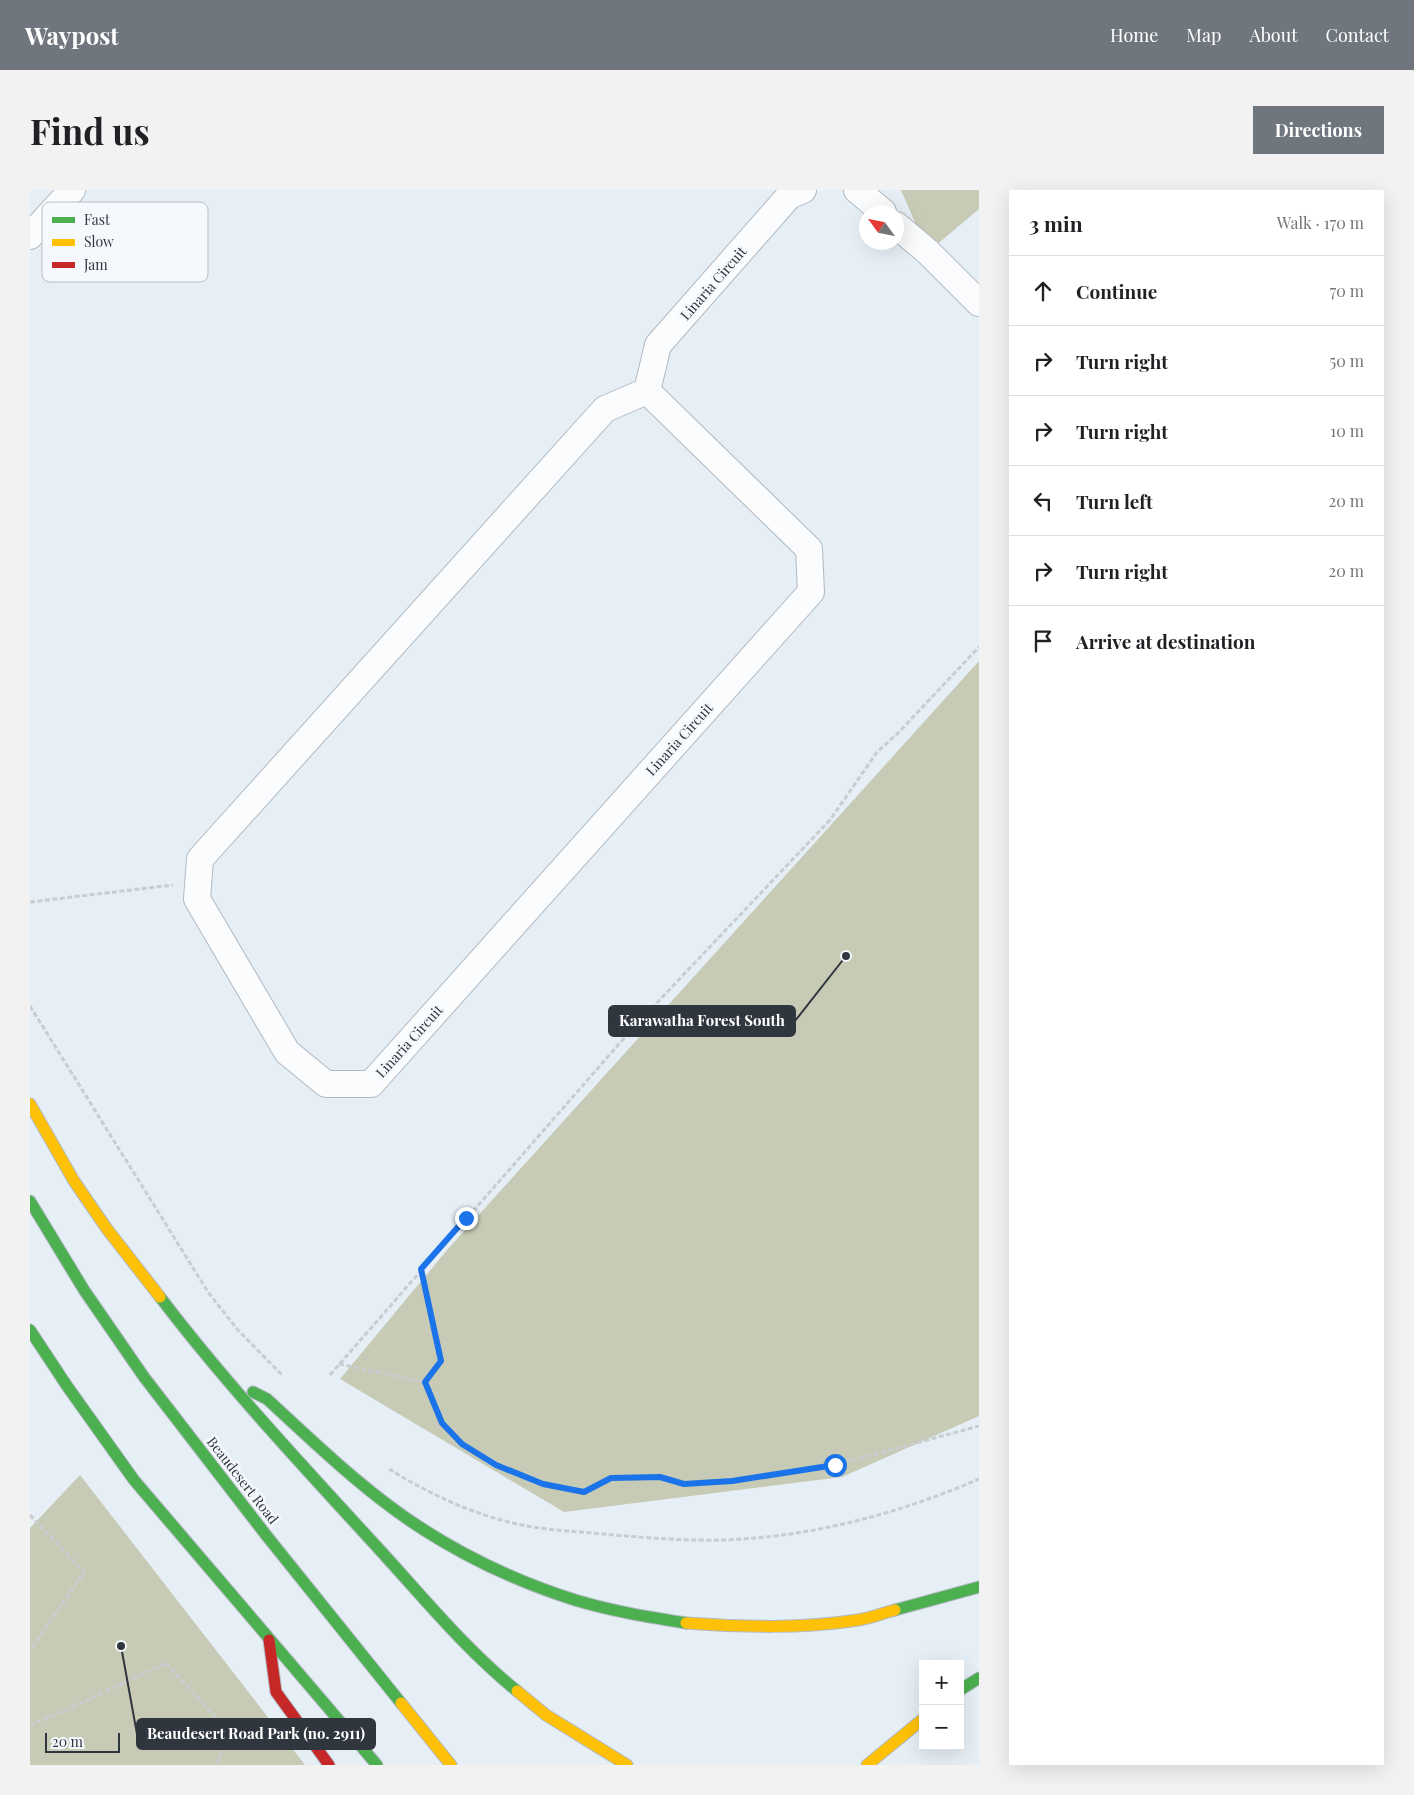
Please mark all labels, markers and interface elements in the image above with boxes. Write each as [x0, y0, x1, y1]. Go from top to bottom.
text: Waypost [25, 19, 119, 51]
text: Home [1110, 23, 1158, 47]
text: Map [1186, 23, 1221, 47]
text: About [1249, 23, 1298, 47]
text: Contact [1326, 23, 1389, 47]
button: Directions [1253, 106, 1384, 154]
text: Find us [30, 107, 150, 154]
legend [42, 202, 208, 282]
north arrow [859, 205, 904, 250]
text: 3 min [1029, 209, 1083, 237]
text: Fast [84, 210, 111, 229]
text: Walk · 170 m [1277, 212, 1364, 233]
text: Slow [84, 232, 114, 251]
street label: Linaria Circuit [676, 241, 751, 324]
text: Jam [83, 255, 108, 274]
icon: ahead [1029, 277, 1057, 305]
text: Continue [1076, 278, 1157, 304]
text: 70 m [1330, 280, 1364, 301]
icon: right [1029, 347, 1057, 375]
text: Turn right [1076, 348, 1168, 374]
text: 50 m [1330, 350, 1364, 371]
icon: right [1029, 417, 1057, 445]
text: Turn right [1076, 418, 1168, 444]
text: 10 m [1330, 420, 1364, 441]
icon: left [1029, 487, 1057, 515]
text: Turn left [1076, 488, 1153, 514]
text: 20 m [1329, 490, 1364, 511]
icon: right [1029, 557, 1057, 585]
text: Turn right [1076, 558, 1168, 584]
text: 20 m [1329, 560, 1364, 581]
icon: arrive [1029, 627, 1057, 655]
text: Arrive at destination [1076, 628, 1256, 654]
street label: Linaria Circuit [641, 698, 718, 780]
street label: Linaria Circuit [371, 1000, 448, 1082]
callout: Karawatha Forest South [609, 1006, 795, 1036]
text: Karawatha Forest South [619, 1010, 785, 1030]
route end [455, 1207, 478, 1230]
street label: Beaudesert Road [203, 1432, 283, 1528]
route start [824, 1454, 847, 1477]
map controls [919, 1660, 964, 1750]
button: + [919, 1660, 964, 1705]
button: − [919, 1705, 964, 1750]
callout: Beaudesert Road Park (no. 2911) [137, 1719, 375, 1749]
text: Beaudesert Road Park (no. 2911) [147, 1723, 365, 1743]
scale bar [45, 1730, 120, 1753]
text: 20 m [52, 1732, 83, 1751]

